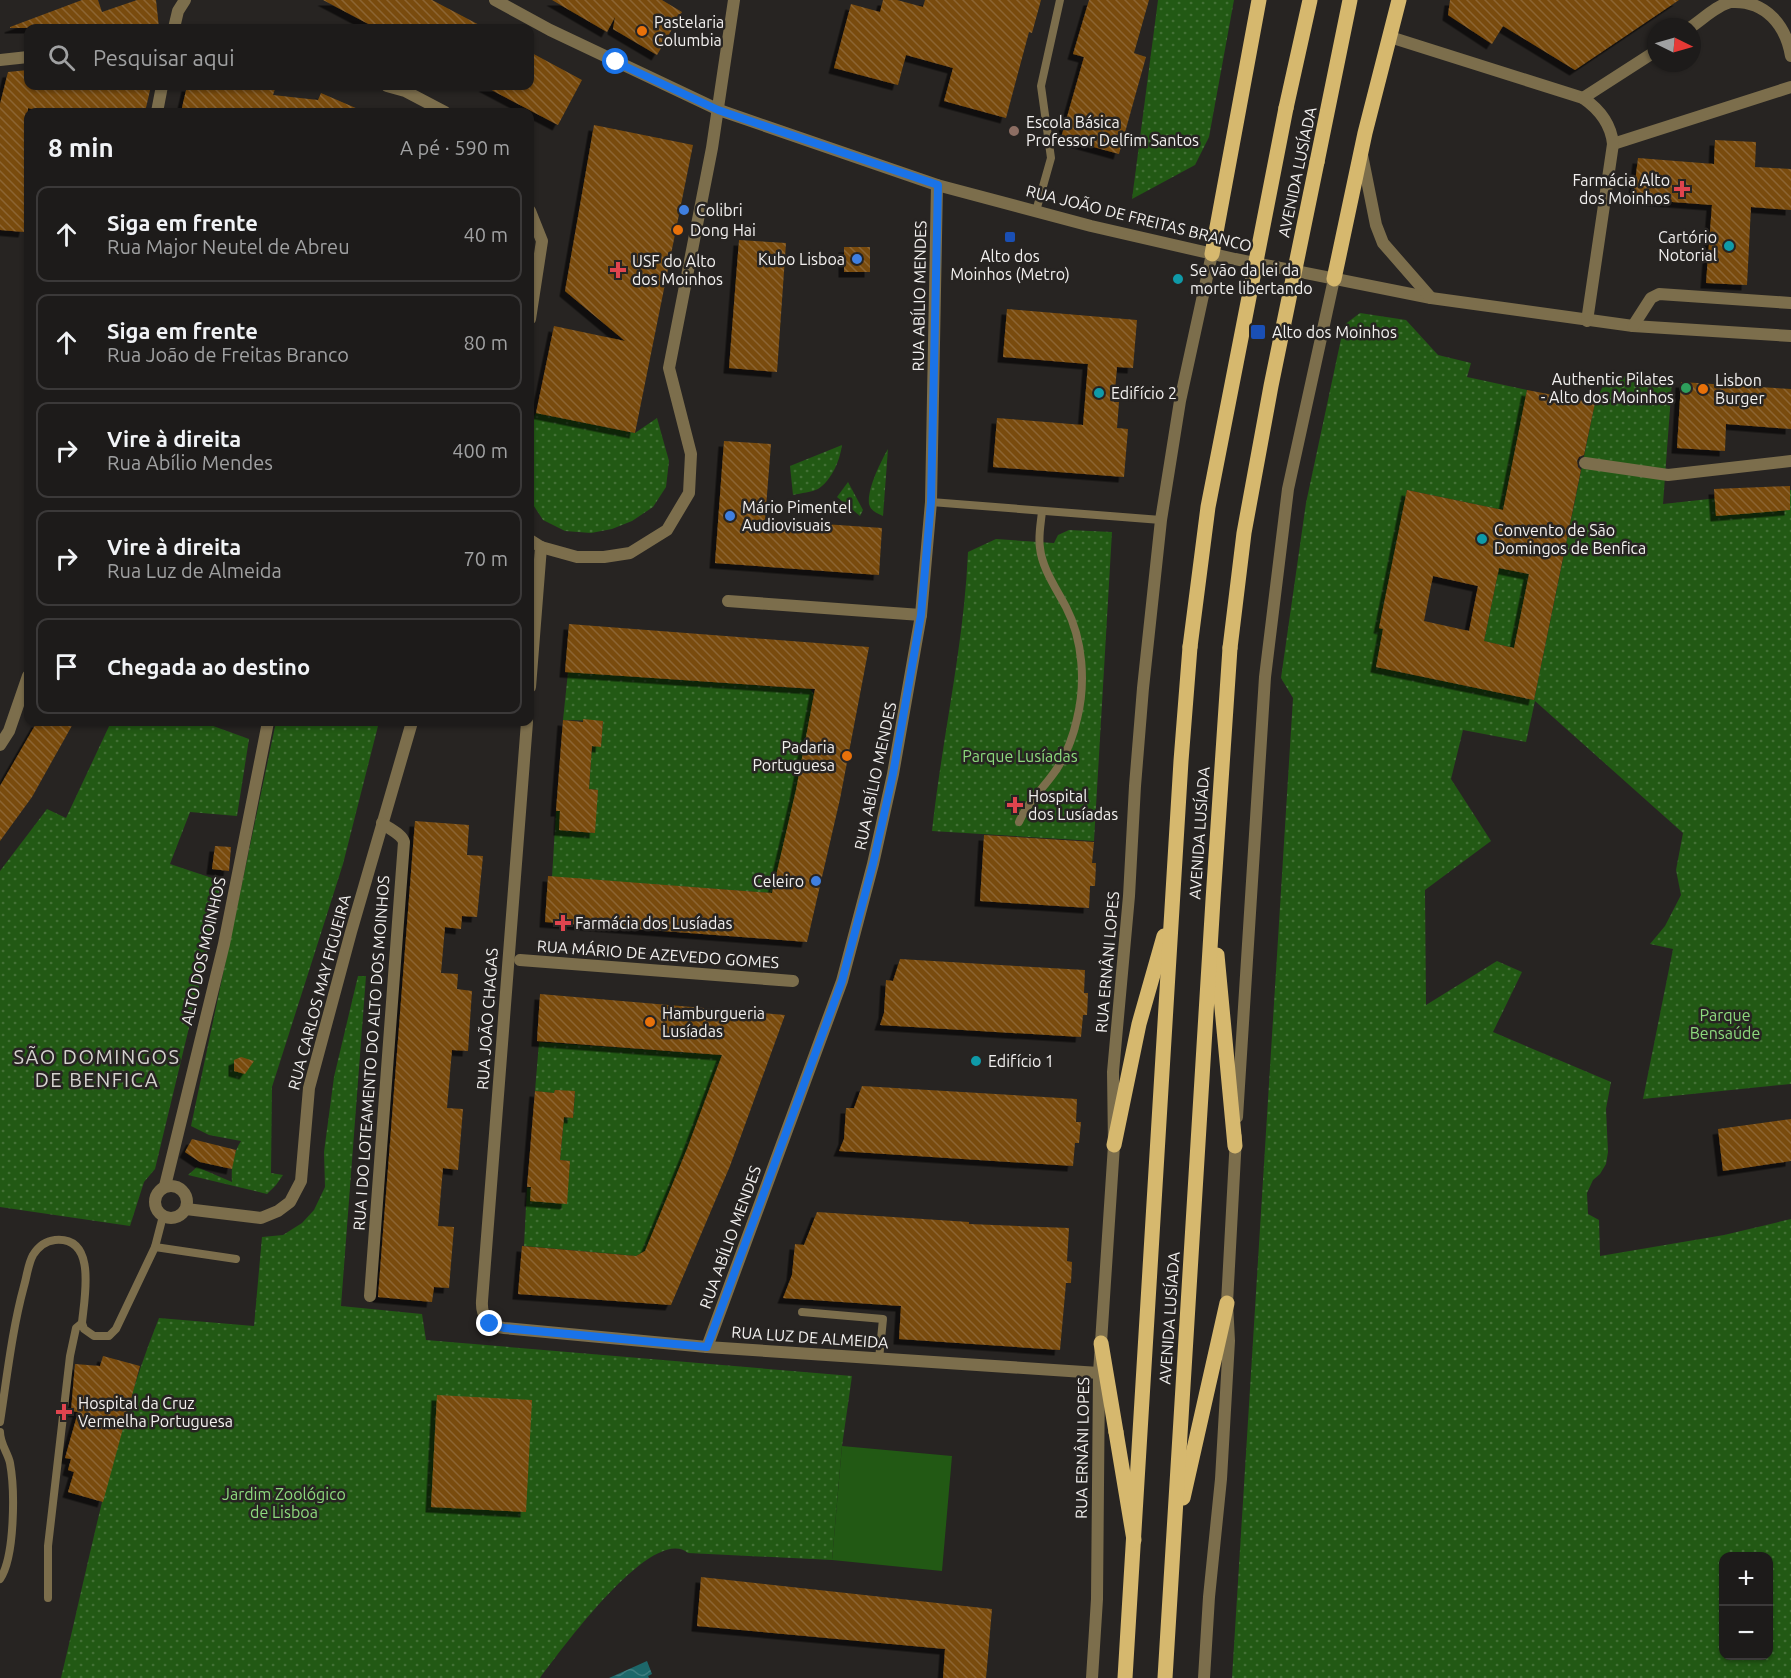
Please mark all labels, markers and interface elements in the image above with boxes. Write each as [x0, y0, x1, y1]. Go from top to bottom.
place label: Pastelaria Columbia [654, 13, 724, 49]
north arrow [1647, 18, 1701, 72]
search box [24, 24, 534, 90]
marker: Pastelaria Columbia [635, 24, 649, 38]
icon: search [45, 41, 78, 74]
text: Pesquisar aqui [93, 45, 235, 70]
route start [602, 48, 628, 74]
street label: AVENIDA LUSÍADA [1272, 104, 1320, 239]
place label: Escola Básica Professor Delfim Santos [1026, 113, 1199, 149]
marker: Escola Básica Professor Delfim Santos [1007, 124, 1021, 138]
text: 8 min [48, 133, 114, 162]
text: A pé · 590 m [400, 136, 510, 159]
place label: Farmácia Alto dos Moinhos [1572, 171, 1670, 207]
street label: RUA JOÃO DE FREITAS BRANCO [1024, 180, 1254, 255]
marker: Farmácia Alto dos Moinhos [1675, 182, 1689, 196]
place label: Colibri [696, 201, 743, 219]
marker: Colibri [677, 203, 691, 217]
text: Siga em frente [107, 210, 258, 235]
icon: ahead [50, 218, 83, 251]
street label: RUA ABÍLIO MENDES [907, 220, 929, 372]
place label: Dong Hai [690, 221, 756, 239]
text: 40 m [464, 223, 508, 246]
marker: Dong Hai [671, 223, 685, 237]
place label: Cartório Notorial [1658, 228, 1717, 264]
marker: Alto dos Moinhos (Metro) [1003, 230, 1017, 244]
text: Rua Major Neutel de Abreu [107, 235, 350, 258]
marker: Cartório Notorial [1722, 239, 1736, 253]
place label: Alto dos Moinhos (Metro) [950, 247, 1070, 284]
place label: Kubo Lisboa [758, 250, 845, 268]
place label: USF do Alto dos Moinhos [632, 252, 723, 288]
marker: Kubo Lisboa [850, 252, 864, 266]
marker: USF do Alto dos Moinhos [609, 261, 627, 279]
place label: Se vão da lei da morte libertando [1190, 261, 1313, 297]
marker: Se vão da lei da morte libertando [1171, 272, 1185, 286]
text: Siga em frente [107, 318, 258, 343]
marker: Alto dos Moinhos [1249, 323, 1267, 341]
place label: Alto dos Moinhos [1272, 323, 1397, 341]
icon: ahead [50, 326, 83, 359]
text: 80 m [464, 331, 508, 354]
text: Rua João de Freitas Branco [107, 343, 349, 366]
place label: Authentic Pilates - Alto dos Moinhos [1541, 370, 1674, 406]
place label: Lisbon Burger [1715, 371, 1764, 407]
marker: Authentic Pilates - Alto dos Moinhos [1679, 381, 1693, 395]
marker: Lisbon Burger [1696, 382, 1710, 396]
place label: Edifício 2 [1111, 384, 1177, 402]
marker: Edifício 2 [1092, 386, 1106, 400]
text: Vire à direita [107, 426, 241, 451]
icon: right [50, 434, 83, 467]
text: 400 m [452, 439, 508, 462]
text: Rua Abílio Mendes [107, 451, 273, 474]
place label: Mário Pimentel Audiovisuais [742, 498, 852, 534]
marker: Mário Pimentel Audiovisuais [723, 509, 737, 523]
place label: Convento de São Domingos de Benfica [1494, 521, 1646, 557]
marker: Convento de São Domingos de Benfica [1475, 532, 1489, 546]
text: Vire à direita [107, 534, 241, 559]
icon: right [50, 542, 83, 575]
text: 70 m [464, 547, 508, 570]
text: Rua Luz de Almeida [107, 559, 282, 582]
icon: arrive [50, 650, 83, 683]
text: Chegada ao destino [107, 654, 310, 679]
street label: RUA ABÍLIO MENDES [849, 700, 899, 852]
place label: Padaria Portuguesa [752, 738, 835, 774]
park label: Parque Lusíadas [962, 747, 1078, 765]
marker: Padaria Portuguesa [840, 749, 854, 763]
street label: AVENIDA LUSÍADA [1183, 765, 1213, 900]
place label: Hospital dos Lusíadas [1028, 787, 1118, 823]
marker: Hospital dos Lusíadas [1006, 796, 1024, 814]
place label: Celeiro [753, 872, 804, 890]
marker: Celeiro [809, 874, 823, 888]
street label: ALTO DOS MOINHOS [177, 875, 229, 1027]
street label: RUA I DO LOTEAMENTO DO ALTO DOS MOINHOS [350, 875, 392, 1231]
street label: RUA ERNÂNI LOPES [1091, 890, 1122, 1033]
street label: RUA CARLOS MAY FIGUEIRA [284, 892, 354, 1092]
place label: Farmácia dos Lusíadas [575, 914, 733, 932]
marker: Farmácia dos Lusíadas [556, 916, 570, 930]
street label: RUA MÁRIO DE AZEVEDO GOMES [536, 935, 780, 971]
street label: RUA JOÃO CHAGAS [472, 947, 501, 1091]
place label: Hamburgueria Lusíadas [662, 1004, 765, 1040]
park label: Parque Bensaúde [1690, 1006, 1760, 1042]
marker: Hamburgueria Lusíadas [643, 1015, 657, 1029]
district label: SÃO DOMINGOS DE BENFICA [13, 1045, 181, 1091]
place label: Edifício 1 [988, 1052, 1054, 1070]
marker: Edifício 1 [969, 1054, 983, 1068]
street label: RUA ABÍLIO MENDES [694, 1162, 764, 1311]
street label: AVENIDA LUSÍADA [1153, 1250, 1183, 1385]
route end [476, 1310, 502, 1336]
street label: RUA LUZ DE ALMEIDA [731, 1323, 890, 1352]
street label: RUA ERNÂNI LOPES [1071, 1377, 1092, 1519]
place label: Hospital da Cruz Vermelha Portuguesa [78, 1394, 233, 1430]
marker: Hospital da Cruz Vermelha Portuguesa [55, 1403, 73, 1421]
park label: Jardim Zoológico de Lisboa [222, 1485, 346, 1521]
map controls [1719, 1552, 1773, 1660]
button: + [1719, 1552, 1773, 1606]
button: − [1719, 1606, 1773, 1660]

